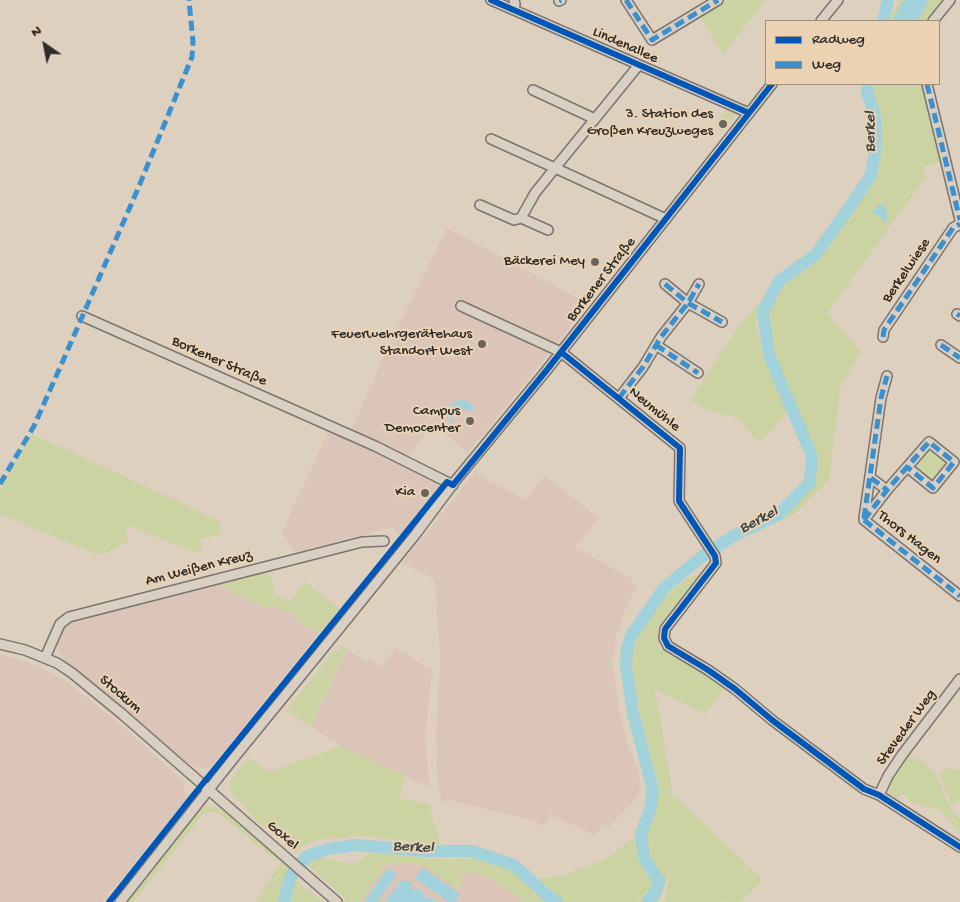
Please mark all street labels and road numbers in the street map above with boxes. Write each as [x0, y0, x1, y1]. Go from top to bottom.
street label: Lindenallee [589, 24, 661, 68]
street label: Borkener Straße [563, 234, 641, 326]
street label: Berkelwiese [879, 235, 935, 307]
street label: Borkener Straße [169, 333, 269, 391]
street label: Neumühle [624, 384, 684, 436]
street label: Thors Hagen [873, 507, 945, 569]
street label: Am Weißen Kreuz [144, 547, 254, 591]
street label: Stockum [95, 672, 145, 718]
street label: Steveder Weg [873, 686, 941, 770]
street label: Goxel [262, 817, 302, 855]

